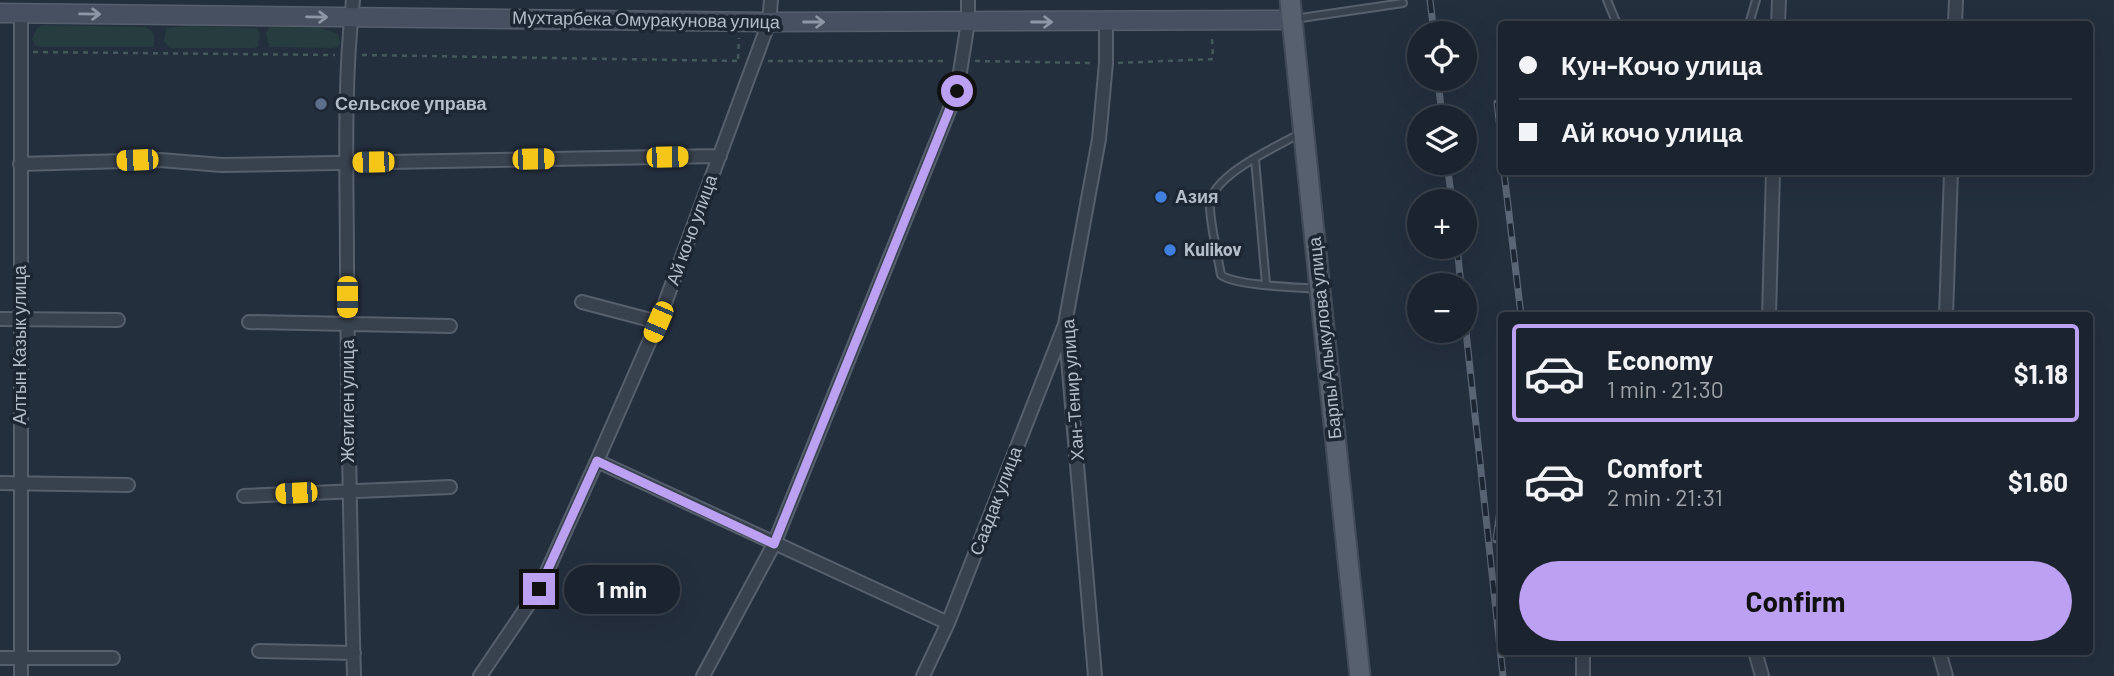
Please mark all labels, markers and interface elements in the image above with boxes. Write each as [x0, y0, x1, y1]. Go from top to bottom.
street label: Мухтарбека Омуракунова улица [512, 6, 781, 32]
one-way arrow [78, 7, 101, 21]
one-way arrow [305, 10, 328, 24]
one-way arrow [802, 15, 825, 29]
one-way arrow [1030, 15, 1053, 29]
map controls [1407, 21, 1477, 343]
button: locate [1407, 21, 1477, 91]
text: Кун-Кочо улица [1561, 49, 1762, 80]
route start [941, 75, 973, 107]
place label: Сельское управа [335, 92, 488, 114]
marker: Сельское управа [313, 96, 329, 112]
button: layers [1407, 105, 1477, 175]
text: Ай кочо улица [1561, 116, 1742, 147]
car [646, 146, 689, 168]
car [512, 148, 555, 170]
car [116, 149, 159, 171]
car [352, 151, 395, 173]
street label: Ай кочо улица [661, 171, 722, 288]
place label: Азия [1175, 185, 1219, 207]
marker: Азия [1153, 189, 1169, 205]
button: + [1407, 189, 1477, 259]
street label: Барпы Алыкулова улица [1302, 235, 1346, 440]
place label: Kulikov [1184, 238, 1242, 260]
marker: Kulikov [1162, 242, 1178, 258]
street label: Алтын Казык улица [8, 264, 30, 425]
button: − [1407, 273, 1477, 343]
car [337, 276, 358, 318]
car [641, 299, 676, 345]
street label: Хан-Тенир улица [1056, 317, 1088, 462]
street label: Жетиген улица [336, 338, 358, 463]
icon: car [1523, 342, 1586, 405]
text: Economy [1607, 344, 1713, 375]
text: $1.18 [2014, 358, 2068, 389]
text: 1 min · 21:30 [1607, 375, 1724, 403]
street label: Саадак улица [964, 442, 1026, 558]
icon: car [1523, 450, 1586, 513]
text: Comfort [1607, 452, 1703, 483]
text: $1.60 [2008, 466, 2068, 497]
car [275, 481, 318, 505]
text: 2 min · 21:31 [1607, 483, 1723, 511]
button: Confirm [1519, 561, 2072, 641]
callout: 1 min [564, 564, 679, 614]
route end [523, 573, 555, 605]
text: 1 min [597, 575, 647, 603]

